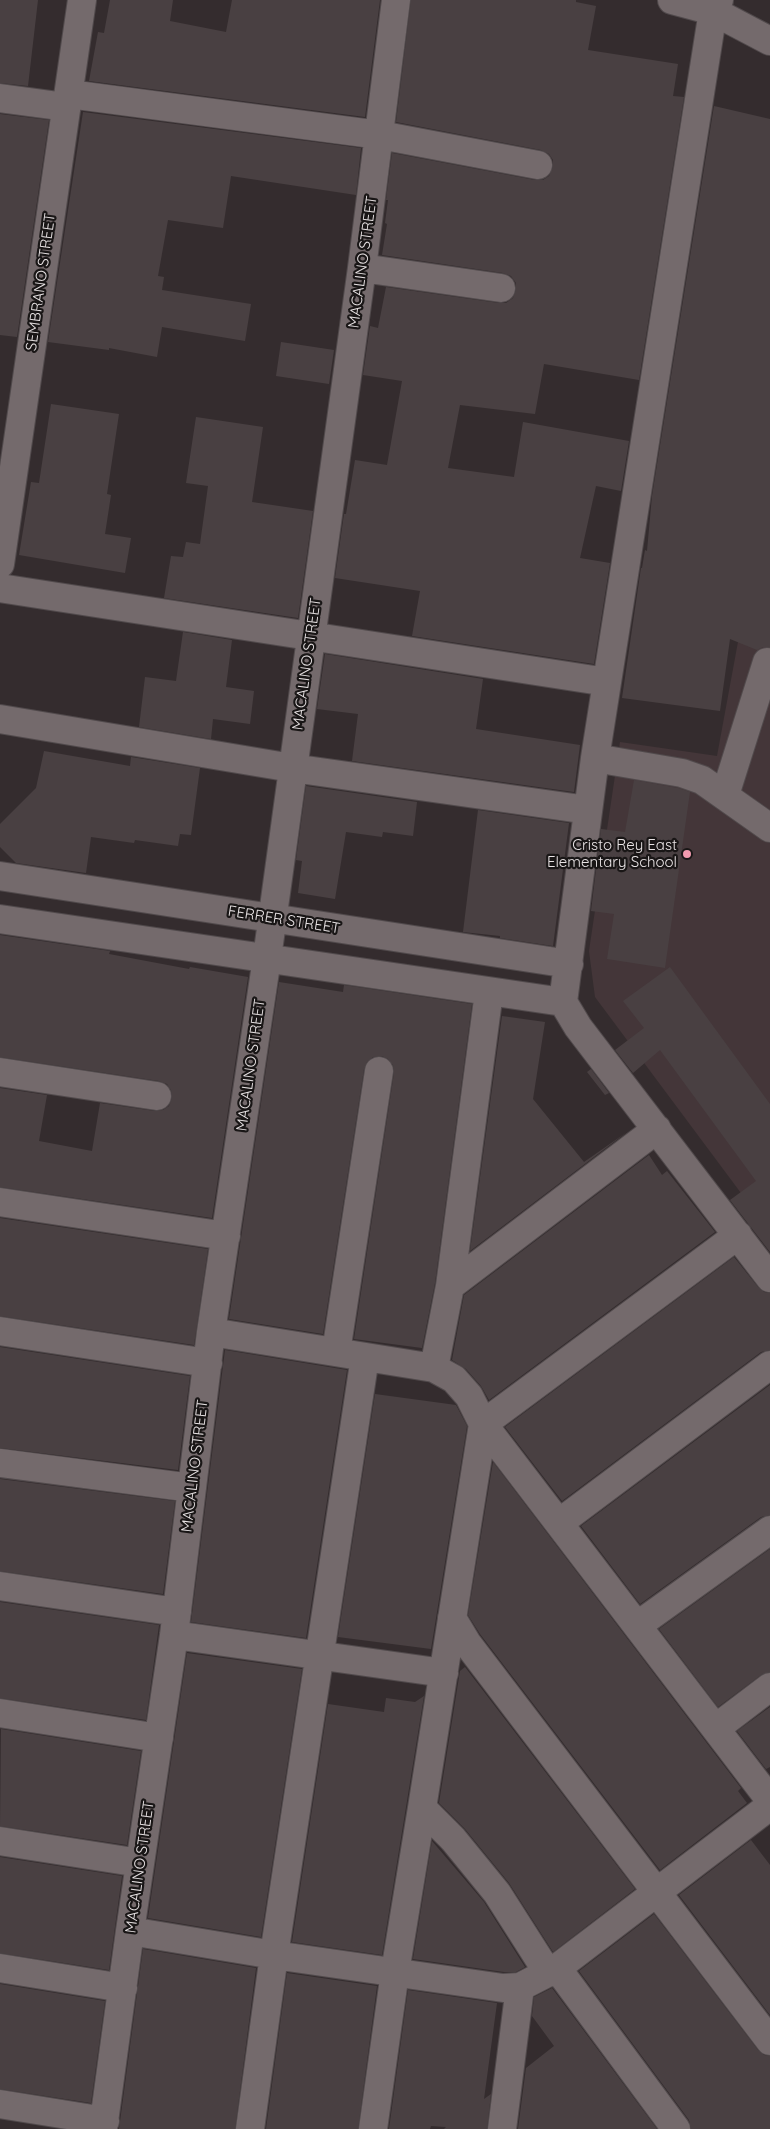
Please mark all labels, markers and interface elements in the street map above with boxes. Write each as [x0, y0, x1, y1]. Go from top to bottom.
street label: MACALINO STREET [345, 195, 381, 329]
street label: SEMBRANO STREET [22, 212, 60, 352]
street label: MACALINO STREET [289, 597, 325, 731]
place label: Cristo Rey East Elementary School [547, 836, 677, 871]
marker: Cristo Rey East Elementary School [681, 848, 693, 860]
street label: FERRER STREET [227, 902, 341, 938]
street label: MACALINO STREET [233, 998, 269, 1132]
street label: MACALINO STREET [178, 1399, 212, 1533]
street label: MACALINO STREET [122, 1800, 158, 1934]

